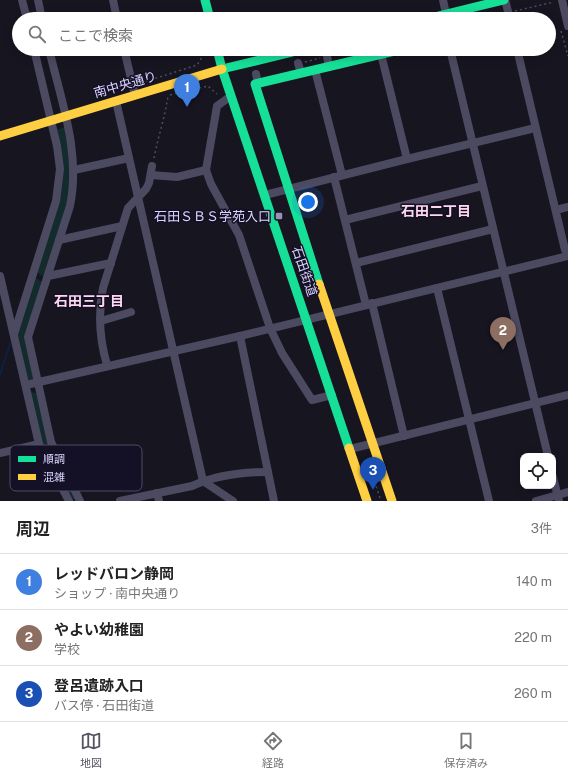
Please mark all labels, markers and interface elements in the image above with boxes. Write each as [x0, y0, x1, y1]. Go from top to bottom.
search box [12, 12, 556, 56]
icon: search [26, 23, 48, 45]
text: ここで検索 [58, 27, 133, 44]
street label: 南中央通り [92, 68, 158, 101]
pin: 1 [174, 74, 200, 107]
your location [298, 192, 318, 212]
district label: 石田二丁目 [401, 203, 471, 219]
place label: 石田ＳＢＳ学苑入口 [154, 209, 271, 224]
marker: 石田ＳＢＳ学苑入口 [274, 211, 284, 221]
street label: 石田街道 [289, 244, 320, 298]
district label: 石田三丁目 [54, 293, 124, 309]
pin: 2 [490, 317, 516, 350]
legend [10, 445, 142, 491]
text: 順調 [43, 453, 65, 465]
map controls [520, 453, 556, 489]
button: locate [520, 453, 556, 489]
pin: 3 [360, 457, 386, 490]
text: 混雑 [43, 471, 65, 483]
text: 周辺 [16, 519, 50, 539]
text: 3件 [531, 521, 552, 536]
text: レッドバロン静岡 [54, 565, 174, 582]
text: 1 [26, 574, 32, 589]
text: 140 m [516, 574, 552, 589]
text: ショップ · 南中央通り [54, 586, 180, 601]
text: やよい幼稚園 [54, 621, 144, 638]
text: 2 [25, 630, 33, 645]
text: 220 m [514, 630, 552, 645]
text: 学校 [54, 642, 80, 657]
text: 登呂遺跡入口 [54, 677, 144, 694]
text: 3 [25, 686, 33, 701]
text: 260 m [514, 686, 552, 701]
text: バス停 · 石田街道 [54, 698, 154, 713]
tab: 地図 [80, 730, 102, 770]
tab: 経路 [262, 730, 284, 770]
tab: 保存済み [444, 730, 488, 770]

